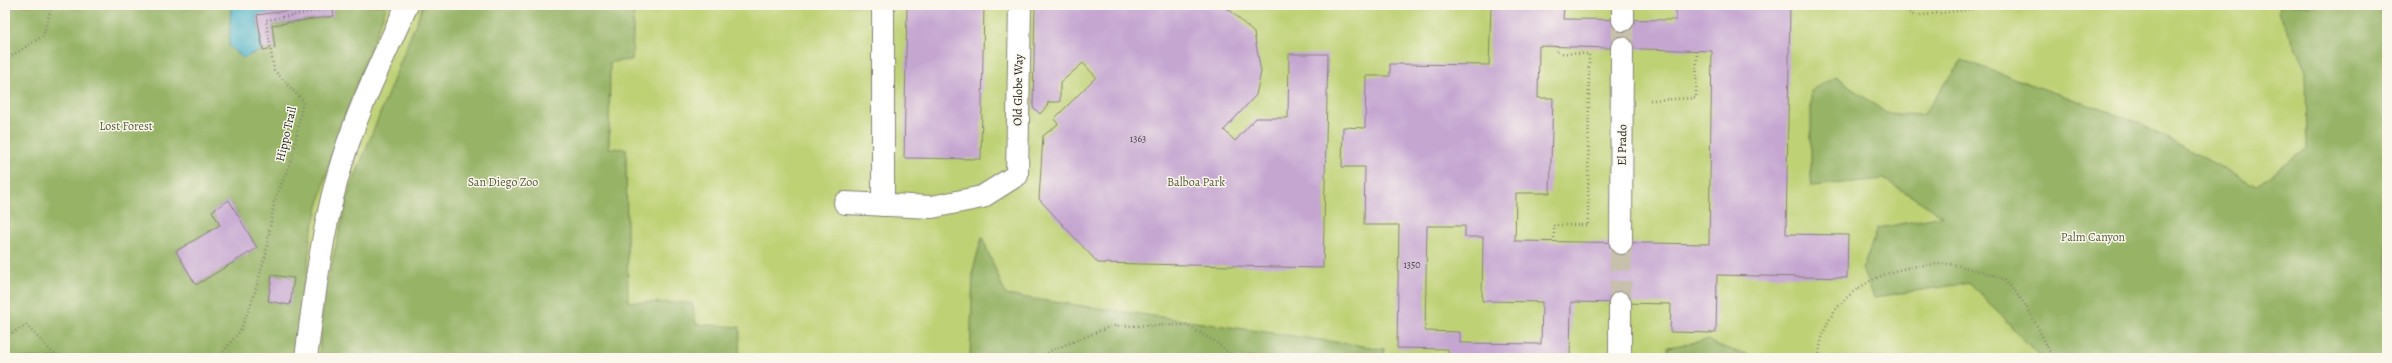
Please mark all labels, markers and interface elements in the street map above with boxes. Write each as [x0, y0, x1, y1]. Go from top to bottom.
street label: Old Globe Way [1009, 53, 1027, 126]
street label: Hippo Trail [272, 105, 300, 163]
park label: Lost Forest [99, 118, 153, 134]
street label: El Prado [1614, 124, 1630, 166]
house number: 1363 [1130, 132, 1146, 145]
park label: San Diego Zoo [468, 174, 538, 190]
park label: Balboa Park [1167, 174, 1225, 190]
park label: Palm Canyon [2061, 229, 2126, 245]
house number: 1350 [1403, 258, 1421, 271]

